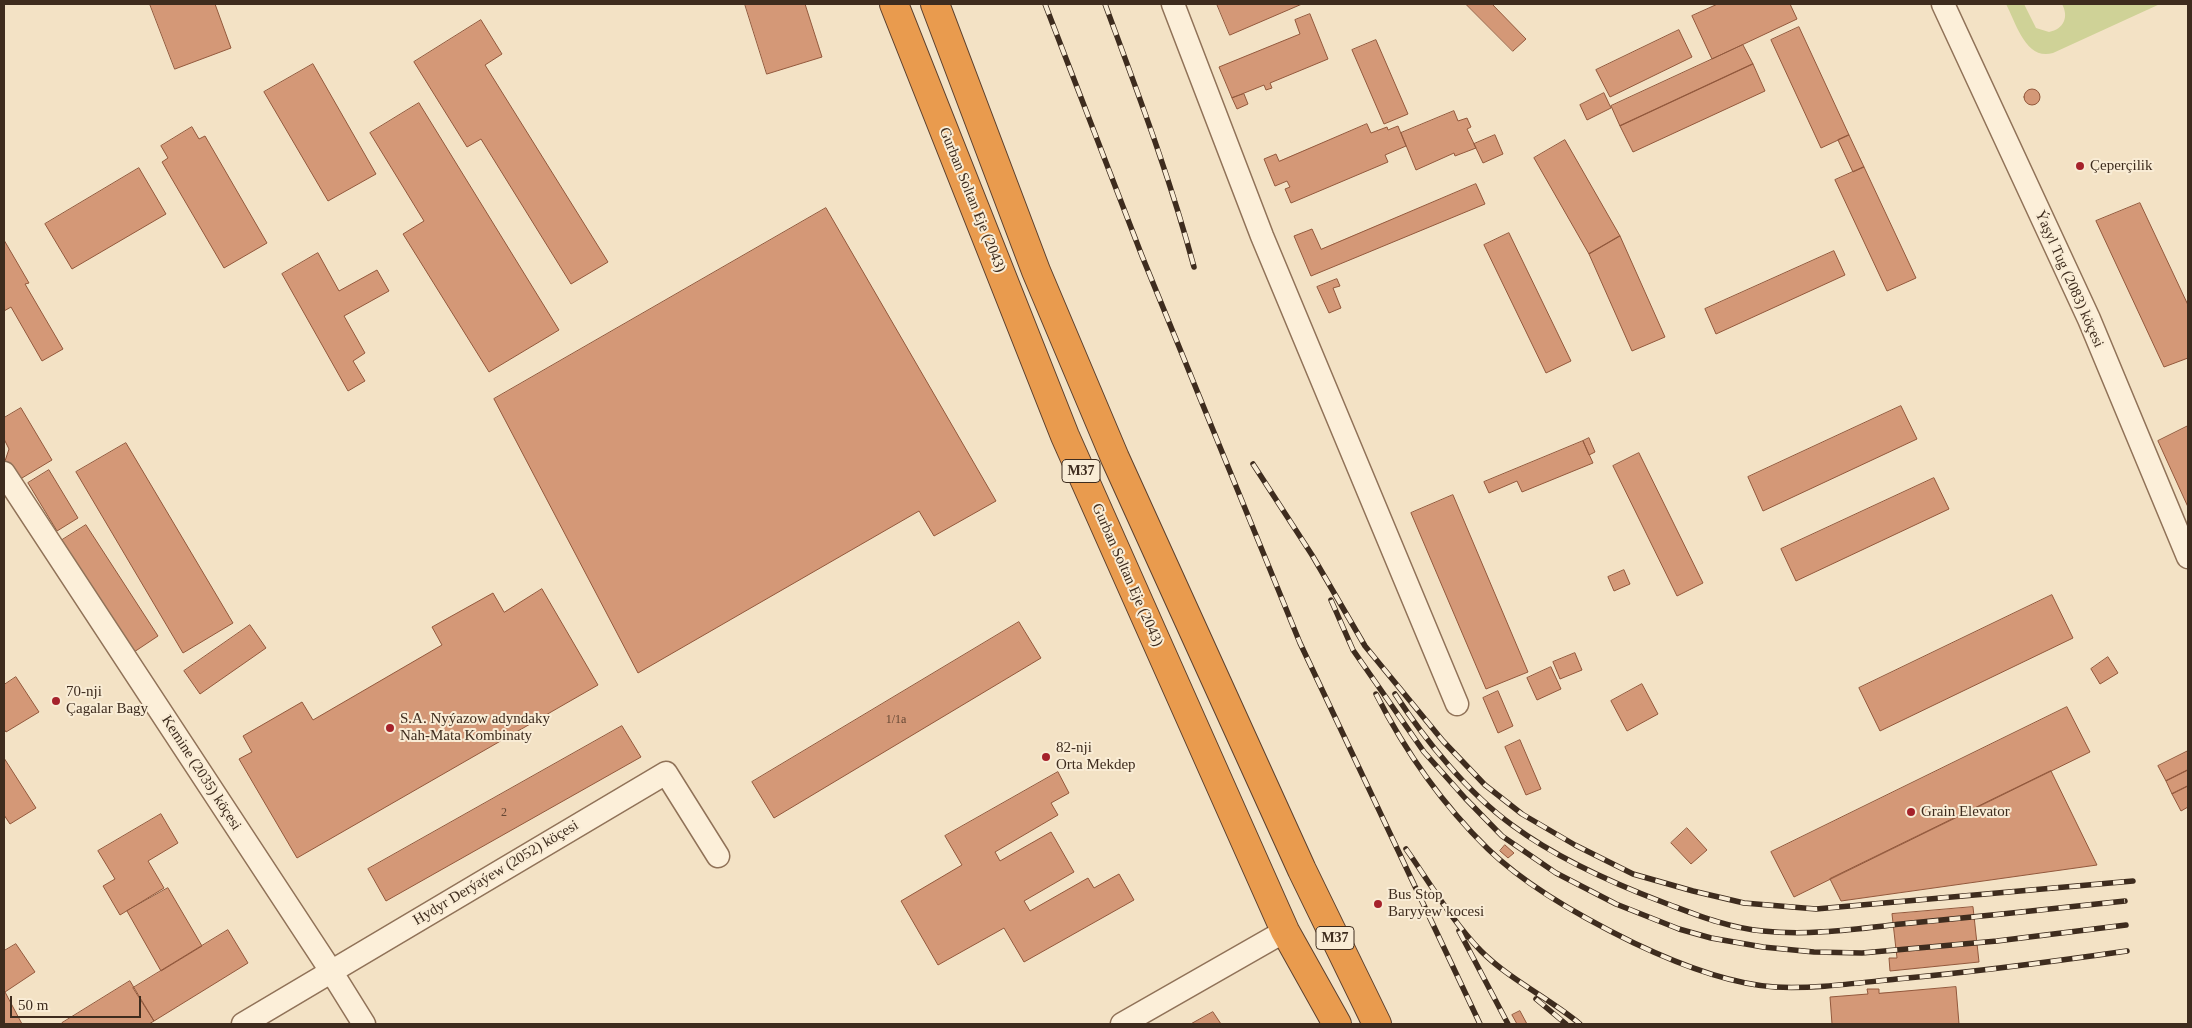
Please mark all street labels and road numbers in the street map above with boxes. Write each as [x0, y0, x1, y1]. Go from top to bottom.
street label: Gurban Soltan Eje (2043) [935, 125, 1009, 275]
street label: Ýaşyl Tug (2083) köçesi [2031, 208, 2107, 350]
road number: M37 [1062, 460, 1100, 482]
street label: Gurban Soltan Eje (2043) [1087, 501, 1167, 649]
street label: Kemine (2035) köçesi [157, 712, 245, 834]
street label: Hydyr Derýaýew (2052) köçesi [410, 816, 582, 930]
road number: M37 [1316, 926, 1354, 950]

